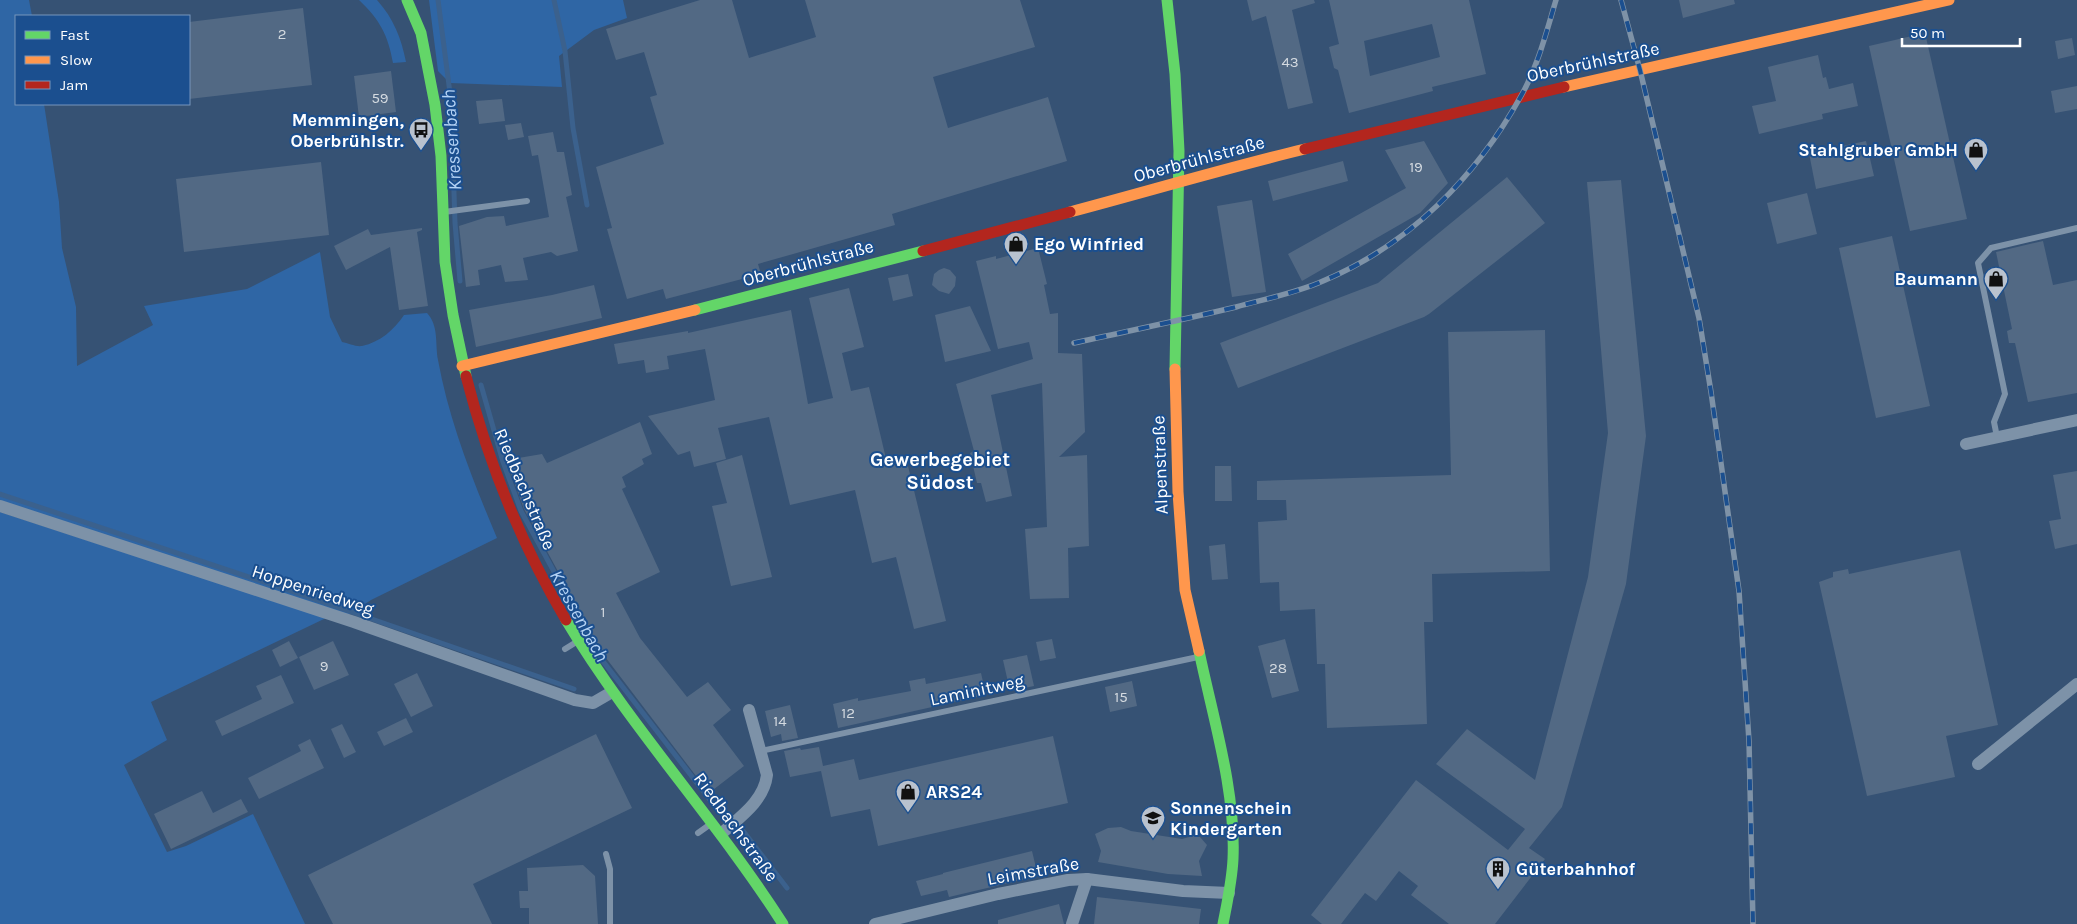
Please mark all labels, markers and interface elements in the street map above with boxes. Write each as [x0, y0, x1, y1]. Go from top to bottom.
legend [15, 15, 190, 105]
scale bar [1902, 15, 2020, 47]
text: 50 m [1910, 24, 1945, 42]
house number: 2 [278, 25, 286, 43]
text: Fast [60, 26, 90, 44]
street label: Oberbrühlstraße [1525, 37, 1661, 87]
text: Slow [60, 51, 92, 69]
house number: 43 [1281, 53, 1299, 71]
text: Jam [60, 76, 88, 94]
house number: 59 [371, 89, 389, 107]
water label: Kressenbach [437, 89, 467, 191]
place label: Memmingen, Oberbrühlstr. [290, 109, 404, 152]
bus stop icon: Memmingen, Oberbrühlstr. [408, 117, 434, 151]
street label: Oberbrühlstraße [1131, 131, 1267, 187]
shop icon: Stahlgruber GmbH [1963, 137, 1989, 171]
place label: Stahlgruber GmbH [1798, 139, 1958, 161]
house number: 19 [1409, 158, 1423, 176]
shop icon: Ego Winfried [1003, 231, 1029, 265]
place label: Ego Winfried [1034, 233, 1144, 255]
street label: Oberbrühlstraße [740, 235, 876, 291]
shop icon: Baumann [1983, 266, 2009, 300]
place label: Baumann [1894, 268, 1978, 290]
street label: Alpenstraße [1147, 415, 1173, 515]
street label: Riedbachstraße [489, 425, 561, 553]
district label: Gewerbegebiet Südost [870, 448, 1010, 494]
street label: Hoppenriedweg [249, 560, 377, 620]
water label: Kressenbach [545, 566, 613, 666]
house number: 1 [601, 603, 605, 621]
house number: 9 [320, 657, 328, 675]
house number: 28 [1269, 659, 1287, 677]
street label: Laminitweg [928, 669, 1026, 711]
house number: 15 [1114, 688, 1128, 706]
house number: 12 [841, 704, 855, 722]
house number: 14 [773, 712, 787, 730]
street label: Riedbachstraße [689, 768, 783, 886]
shop icon: ARS24 [895, 779, 921, 813]
place label: ARS24 [926, 781, 982, 803]
place label: Sonnenschein Kindergarten [1170, 797, 1292, 840]
school or university icon: Sonnenschein Kindergarten [1140, 805, 1166, 839]
street label: Leimstraße [985, 852, 1081, 890]
building icon: Güterbahnhof [1485, 856, 1511, 890]
place label: Güterbahnhof [1516, 858, 1636, 880]

